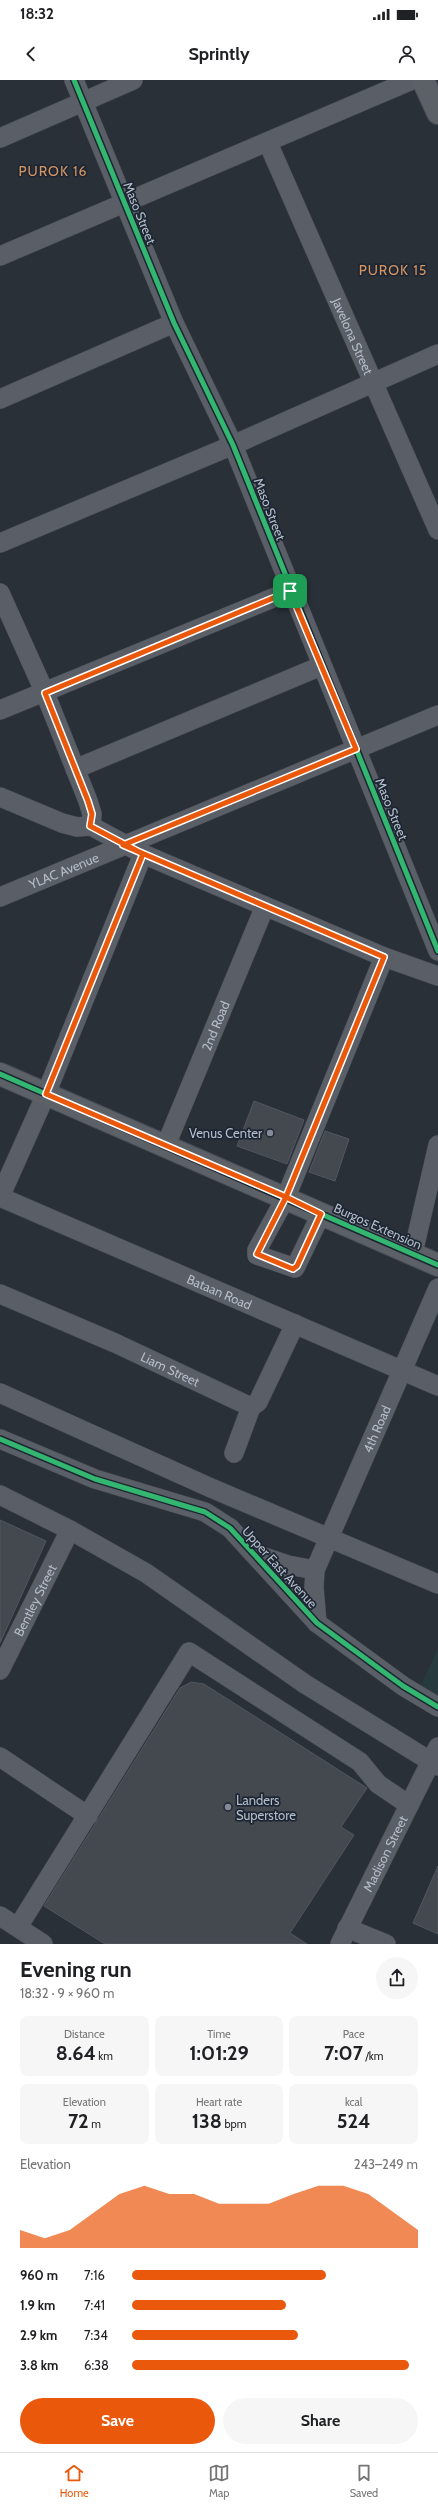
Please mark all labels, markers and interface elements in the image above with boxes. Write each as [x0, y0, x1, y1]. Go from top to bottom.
text: 18:32 [20, 5, 54, 23]
icon: back [20, 43, 42, 65]
text: Sprintly [188, 43, 250, 65]
icon: person [396, 43, 418, 65]
district label: PUROK 16 [19, 162, 87, 180]
street label: Maso Street [120, 180, 160, 247]
district label: PUROK 15 [359, 261, 427, 279]
street label: Javelona Street [329, 294, 377, 378]
street label: Maso Street [251, 476, 289, 543]
pin [273, 574, 307, 608]
icon: arrive [279, 580, 301, 602]
street label: Maso Street [372, 776, 412, 843]
street label: YLAC Avenue [26, 849, 101, 892]
street label: 2nd Road [198, 999, 233, 1053]
place label: Venus Center [189, 1125, 263, 1141]
marker: Venus Center [265, 1128, 275, 1138]
street label: Burgos Extension [332, 1199, 424, 1253]
street label: Bataan Road [184, 1271, 254, 1313]
street label: Liam Street [138, 1348, 203, 1390]
street label: 4th Road [359, 1403, 394, 1455]
street label: Upper East Avenue [239, 1523, 321, 1612]
street label: Bentley Street [10, 1561, 60, 1639]
place label: Landers Superstore [236, 1792, 296, 1823]
marker: Landers Superstore [223, 1802, 233, 1812]
street label: Madison Street [359, 1812, 411, 1894]
text: Evening run [20, 1956, 132, 1983]
button: share [376, 1957, 418, 1999]
text: 18:32 · 9 × 960 m [20, 1985, 114, 2001]
text: Distance [64, 2027, 105, 2041]
text: Time [207, 2027, 231, 2041]
text: Pace [343, 2027, 365, 2041]
text: 8.64 [56, 2041, 96, 2065]
text: 1:01:29 [189, 2041, 249, 2065]
text: 7:07 [324, 2041, 363, 2065]
text: km [96, 2049, 113, 2063]
text: /km [363, 2049, 383, 2063]
text: Elevation [63, 2095, 106, 2109]
text: Heart rate [196, 2095, 242, 2109]
text: kcal [345, 2095, 362, 2109]
text: 72 [68, 2109, 89, 2133]
text: 138 [192, 2109, 222, 2133]
text: 524 [337, 2109, 371, 2133]
text: m [89, 2117, 101, 2131]
text: bpm [222, 2117, 246, 2131]
text: Elevation [20, 2156, 71, 2172]
text: 243–249 m [354, 2156, 418, 2172]
text: 960 m [20, 2267, 58, 2283]
text: 7:16 [84, 2267, 105, 2283]
text: 1.9 km [20, 2297, 55, 2313]
text: 7:41 [84, 2297, 105, 2313]
text: 2.9 km [20, 2327, 57, 2343]
text: 7:34 [84, 2327, 108, 2343]
text: 3.8 km [20, 2357, 58, 2373]
text: 6:38 [84, 2357, 109, 2373]
button: Save [20, 2398, 215, 2444]
button: Share [223, 2398, 418, 2444]
tab: Home [60, 2462, 89, 2500]
tab: Map [208, 2462, 230, 2500]
tab: Saved [350, 2462, 378, 2500]

